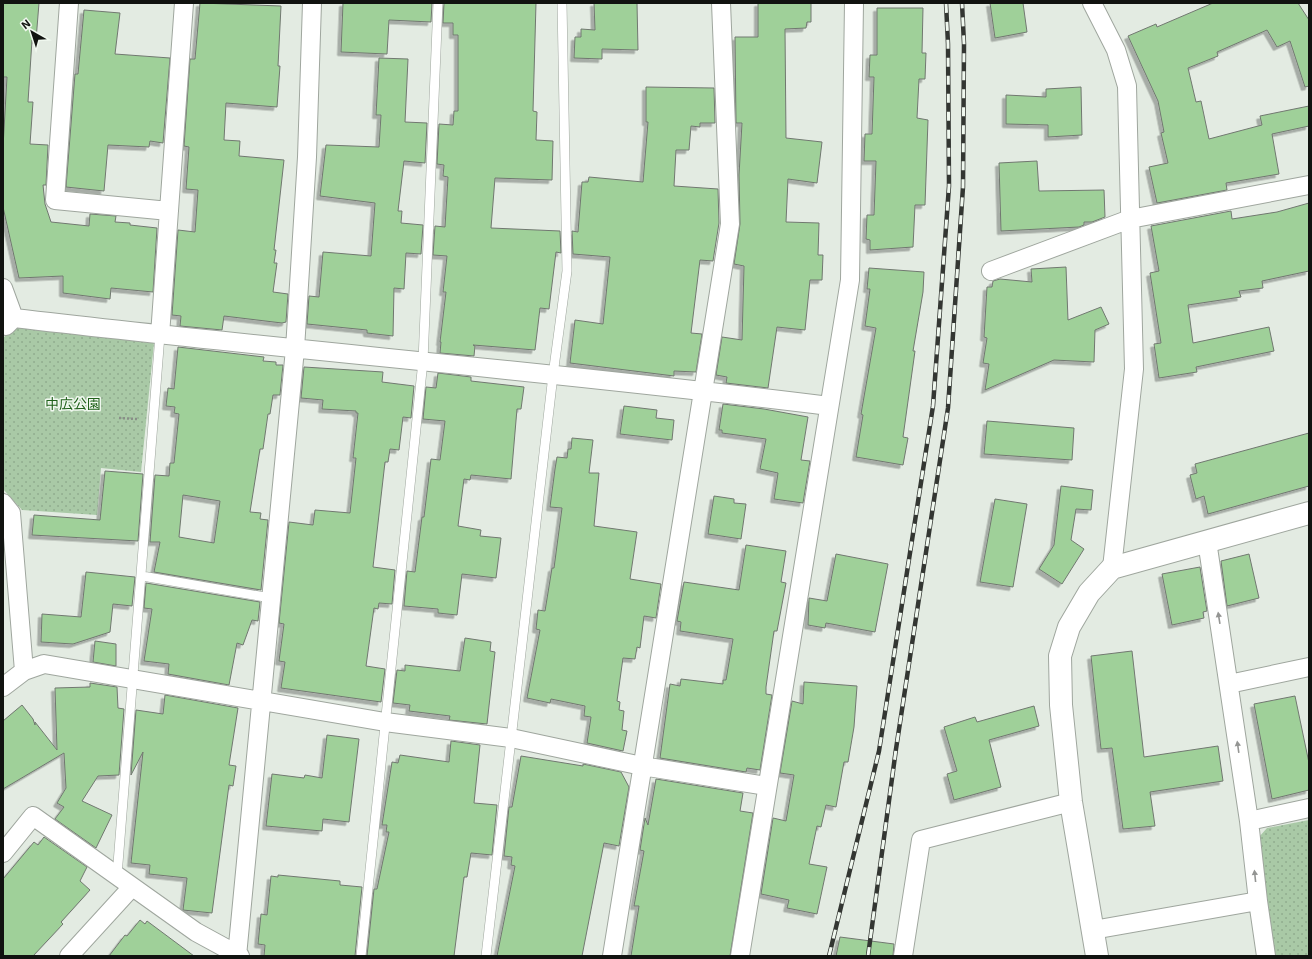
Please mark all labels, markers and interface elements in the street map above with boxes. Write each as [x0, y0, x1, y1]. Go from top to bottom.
north arrow [12, 12, 52, 52]
text: N [18, 16, 33, 31]
park label: 中広公園 [45, 395, 101, 412]
one-way arrow [1216, 612, 1222, 624]
one-way arrow [1235, 741, 1241, 753]
one-way arrow [1252, 870, 1258, 882]

